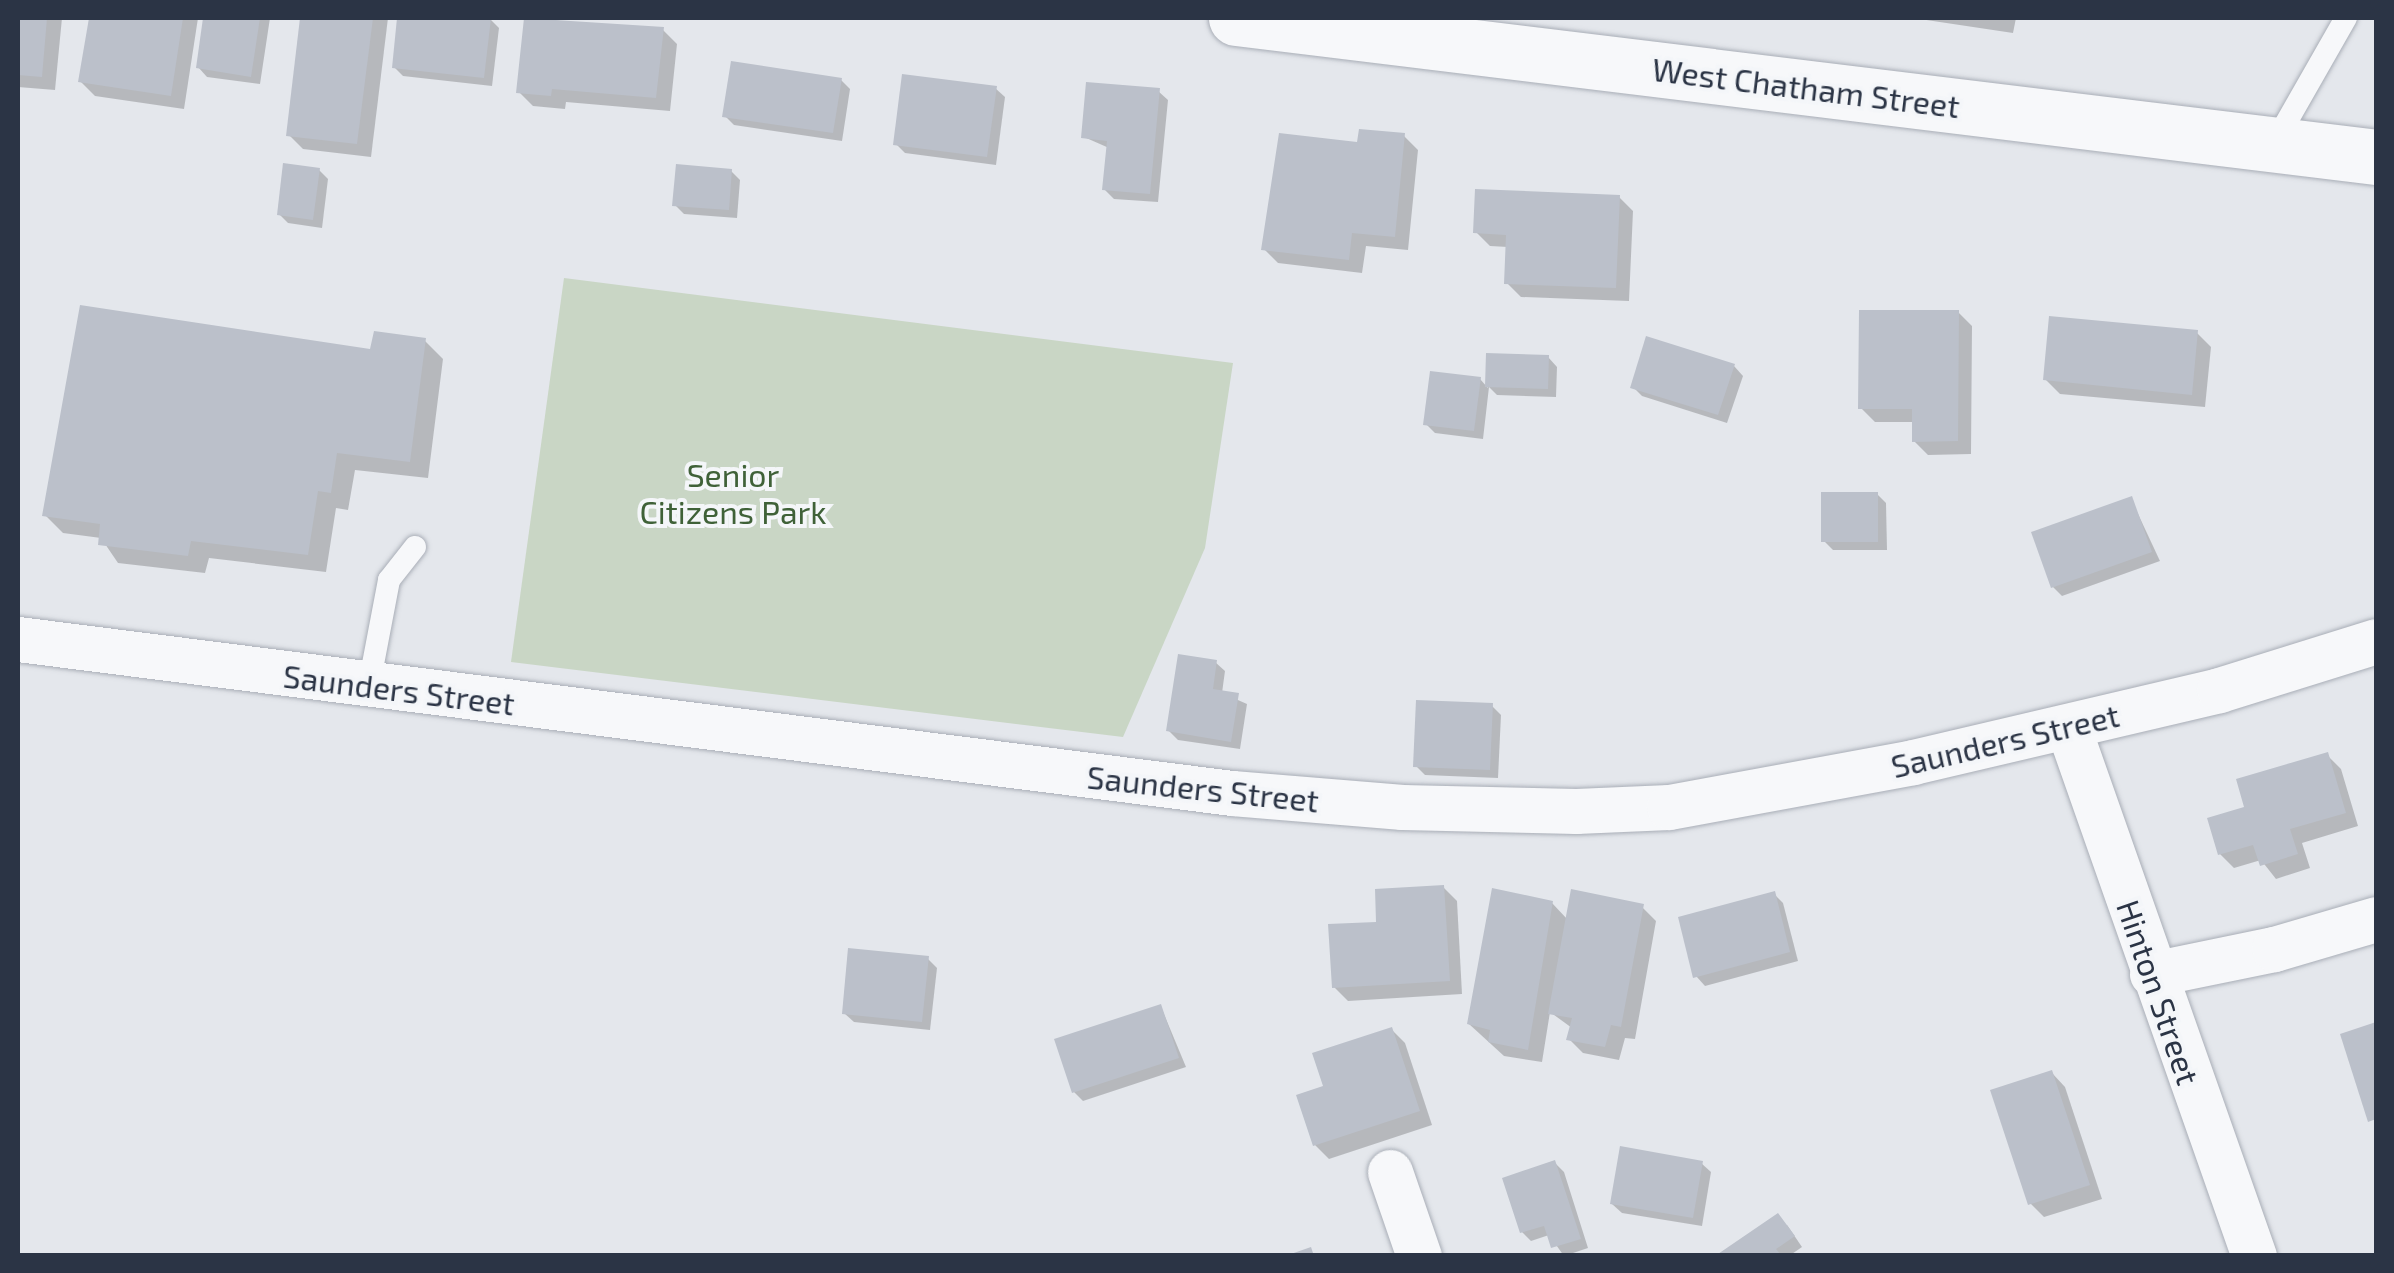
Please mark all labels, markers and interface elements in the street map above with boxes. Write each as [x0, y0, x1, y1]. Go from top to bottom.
street label: West Chatham Street [1650, 49, 1962, 125]
park label: Senior Citizens Park [639, 456, 827, 531]
street label: Saunders Street [281, 656, 517, 722]
street label: Saunders Street [1887, 695, 2123, 785]
street label: Saunders Street [1085, 757, 1321, 819]
street label: Hinton Street [2109, 895, 2209, 1089]

